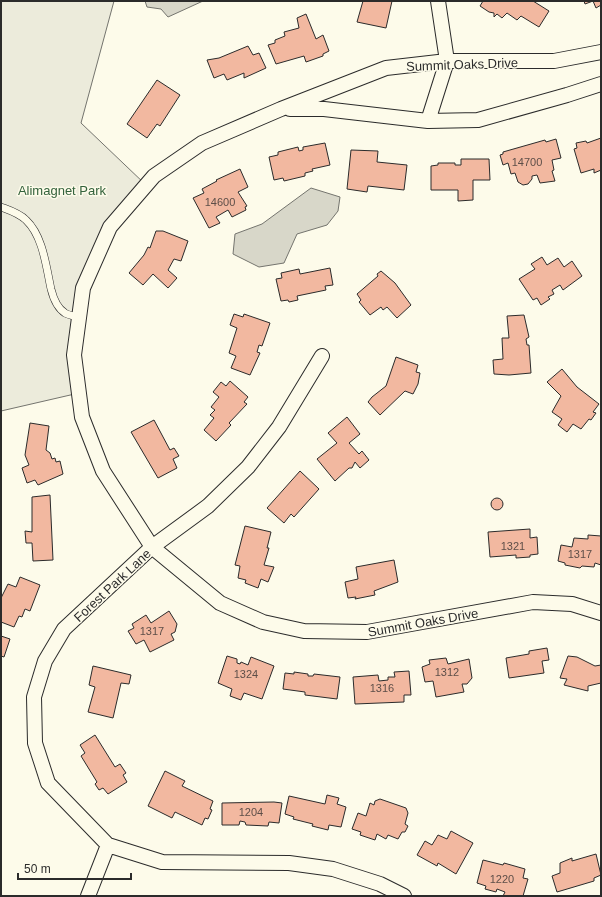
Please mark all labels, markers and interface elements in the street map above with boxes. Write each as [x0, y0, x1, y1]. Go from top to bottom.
street label: Summit Oaks Drive [406, 55, 518, 74]
house number: 14700 [512, 156, 542, 168]
park label: Alimagnet Park [18, 183, 107, 198]
house number: 14600 [205, 196, 235, 208]
house number: 1321 [501, 540, 525, 552]
street label: Forest Park Lane [71, 546, 154, 625]
house number: 1317 [568, 548, 592, 560]
street label: Summit Oaks Drive [367, 605, 480, 640]
house number: 1317 [140, 625, 164, 637]
house number: 1312 [435, 666, 459, 678]
house number: 1324 [234, 668, 258, 680]
house number: 1316 [370, 682, 394, 694]
house number: 1204 [239, 806, 263, 818]
scale bar [18, 855, 131, 881]
text: 50 m [24, 862, 51, 876]
house number: 1220 [490, 873, 514, 885]

